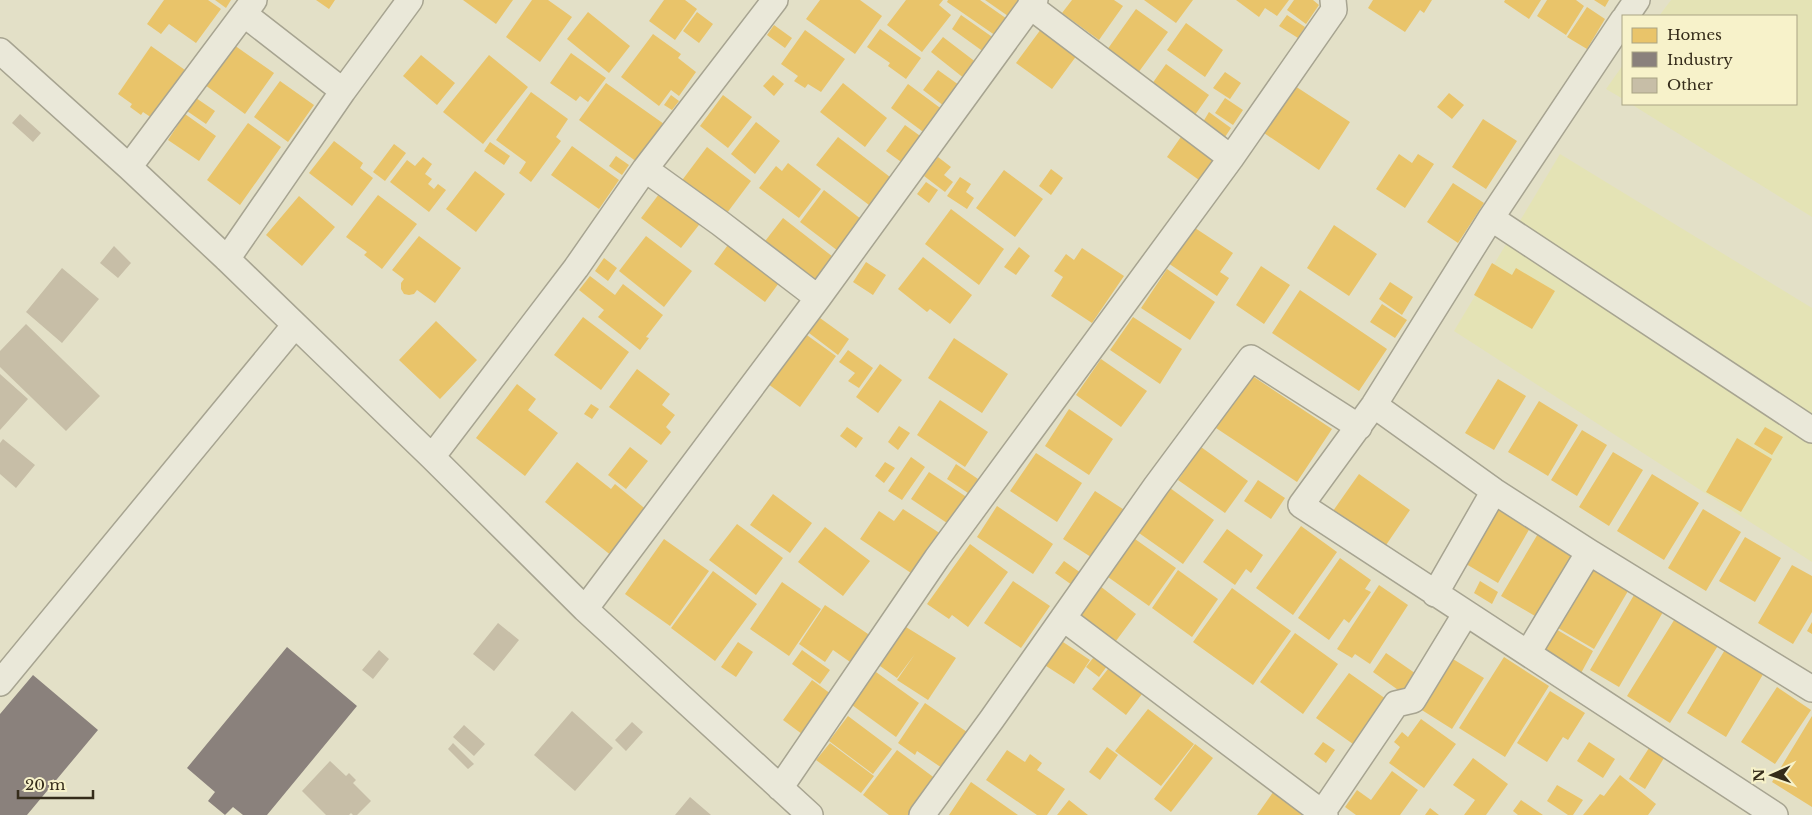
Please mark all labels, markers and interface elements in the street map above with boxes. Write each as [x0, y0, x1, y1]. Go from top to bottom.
legend [1622, 15, 1797, 105]
text: Homes [1667, 25, 1722, 44]
text: Industry [1667, 50, 1733, 69]
text: Other [1667, 75, 1714, 94]
north arrow [1747, 750, 1797, 800]
scale bar [18, 768, 92, 800]
text: N [1750, 769, 1768, 782]
text: 20 m [25, 775, 65, 794]

